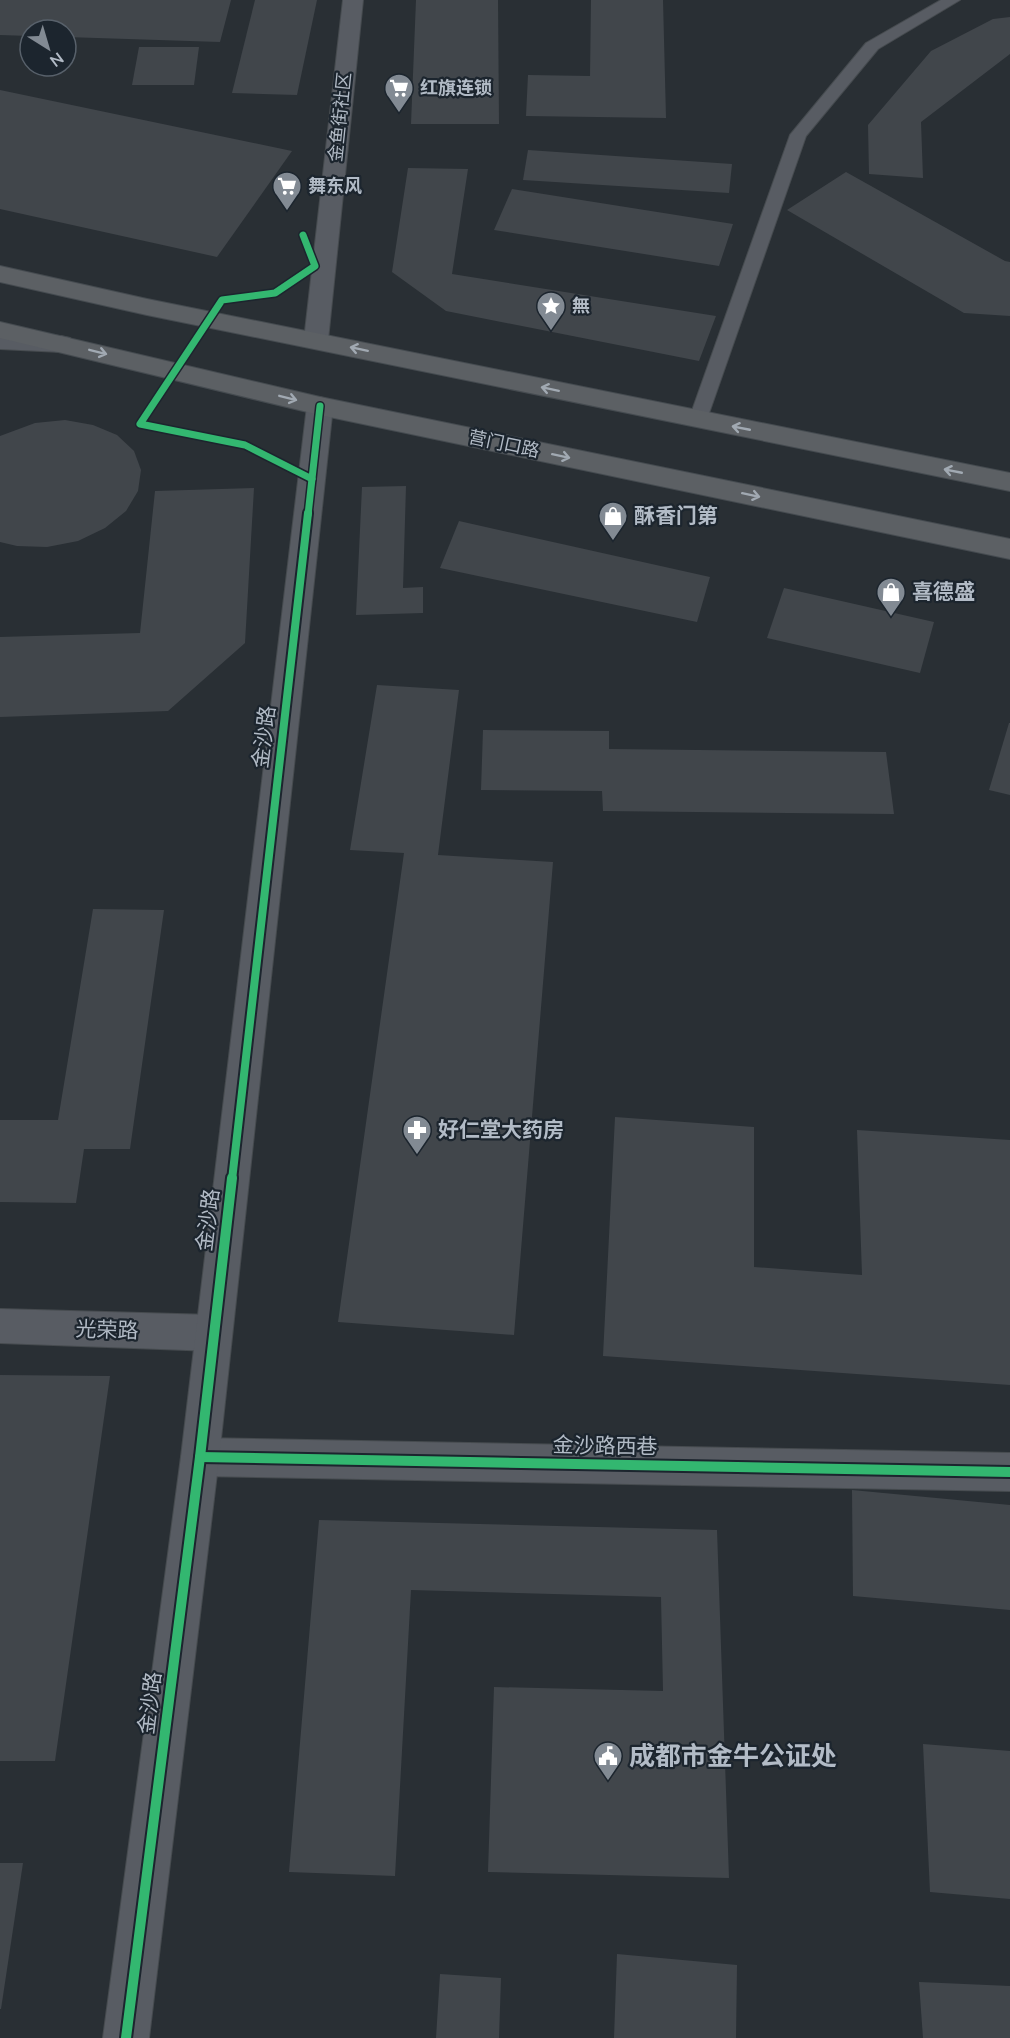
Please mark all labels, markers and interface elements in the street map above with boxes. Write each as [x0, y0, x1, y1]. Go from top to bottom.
north arrow [18, 18, 78, 78]
text: N [46, 48, 68, 72]
street label: 金鱼街社区 [323, 71, 356, 163]
supermarket icon: 红旗连锁 [383, 72, 415, 114]
place label: 红旗连锁 [420, 76, 492, 99]
supermarket icon: 舞东风 [271, 170, 303, 212]
place label: 舞东风 [308, 174, 362, 197]
place icon: 無 [535, 290, 567, 332]
place label: 無 [572, 294, 590, 317]
one-way arrow [350, 343, 369, 354]
one-way arrow [88, 347, 107, 359]
one-way arrow [541, 383, 560, 394]
one-way arrow [277, 393, 297, 404]
one-way arrow [732, 422, 751, 433]
street label: 营门口路 [466, 425, 542, 462]
one-way arrow [551, 450, 570, 462]
one-way arrow [943, 465, 963, 476]
one-way arrow [741, 490, 761, 501]
shop icon: 酥香门第 [597, 500, 629, 542]
place label: 酥香门第 [634, 502, 718, 528]
shop icon: 喜德盛 [875, 576, 907, 618]
place label: 喜德盛 [912, 578, 975, 604]
street label: 金沙路 [246, 704, 280, 770]
pharmacy icon: 好仁堂大药房 [401, 1114, 433, 1156]
place label: 好仁堂大药房 [438, 1116, 564, 1142]
street label: 金沙路 [190, 1187, 224, 1253]
street label: 光荣路 [75, 1315, 139, 1343]
street label: 金沙路西巷 [552, 1431, 658, 1459]
street label: 金沙路 [132, 1670, 166, 1736]
place label: 成都市金牛公证处 [629, 1739, 837, 1772]
public building icon: 成都市金牛公证处 [592, 1740, 624, 1782]

